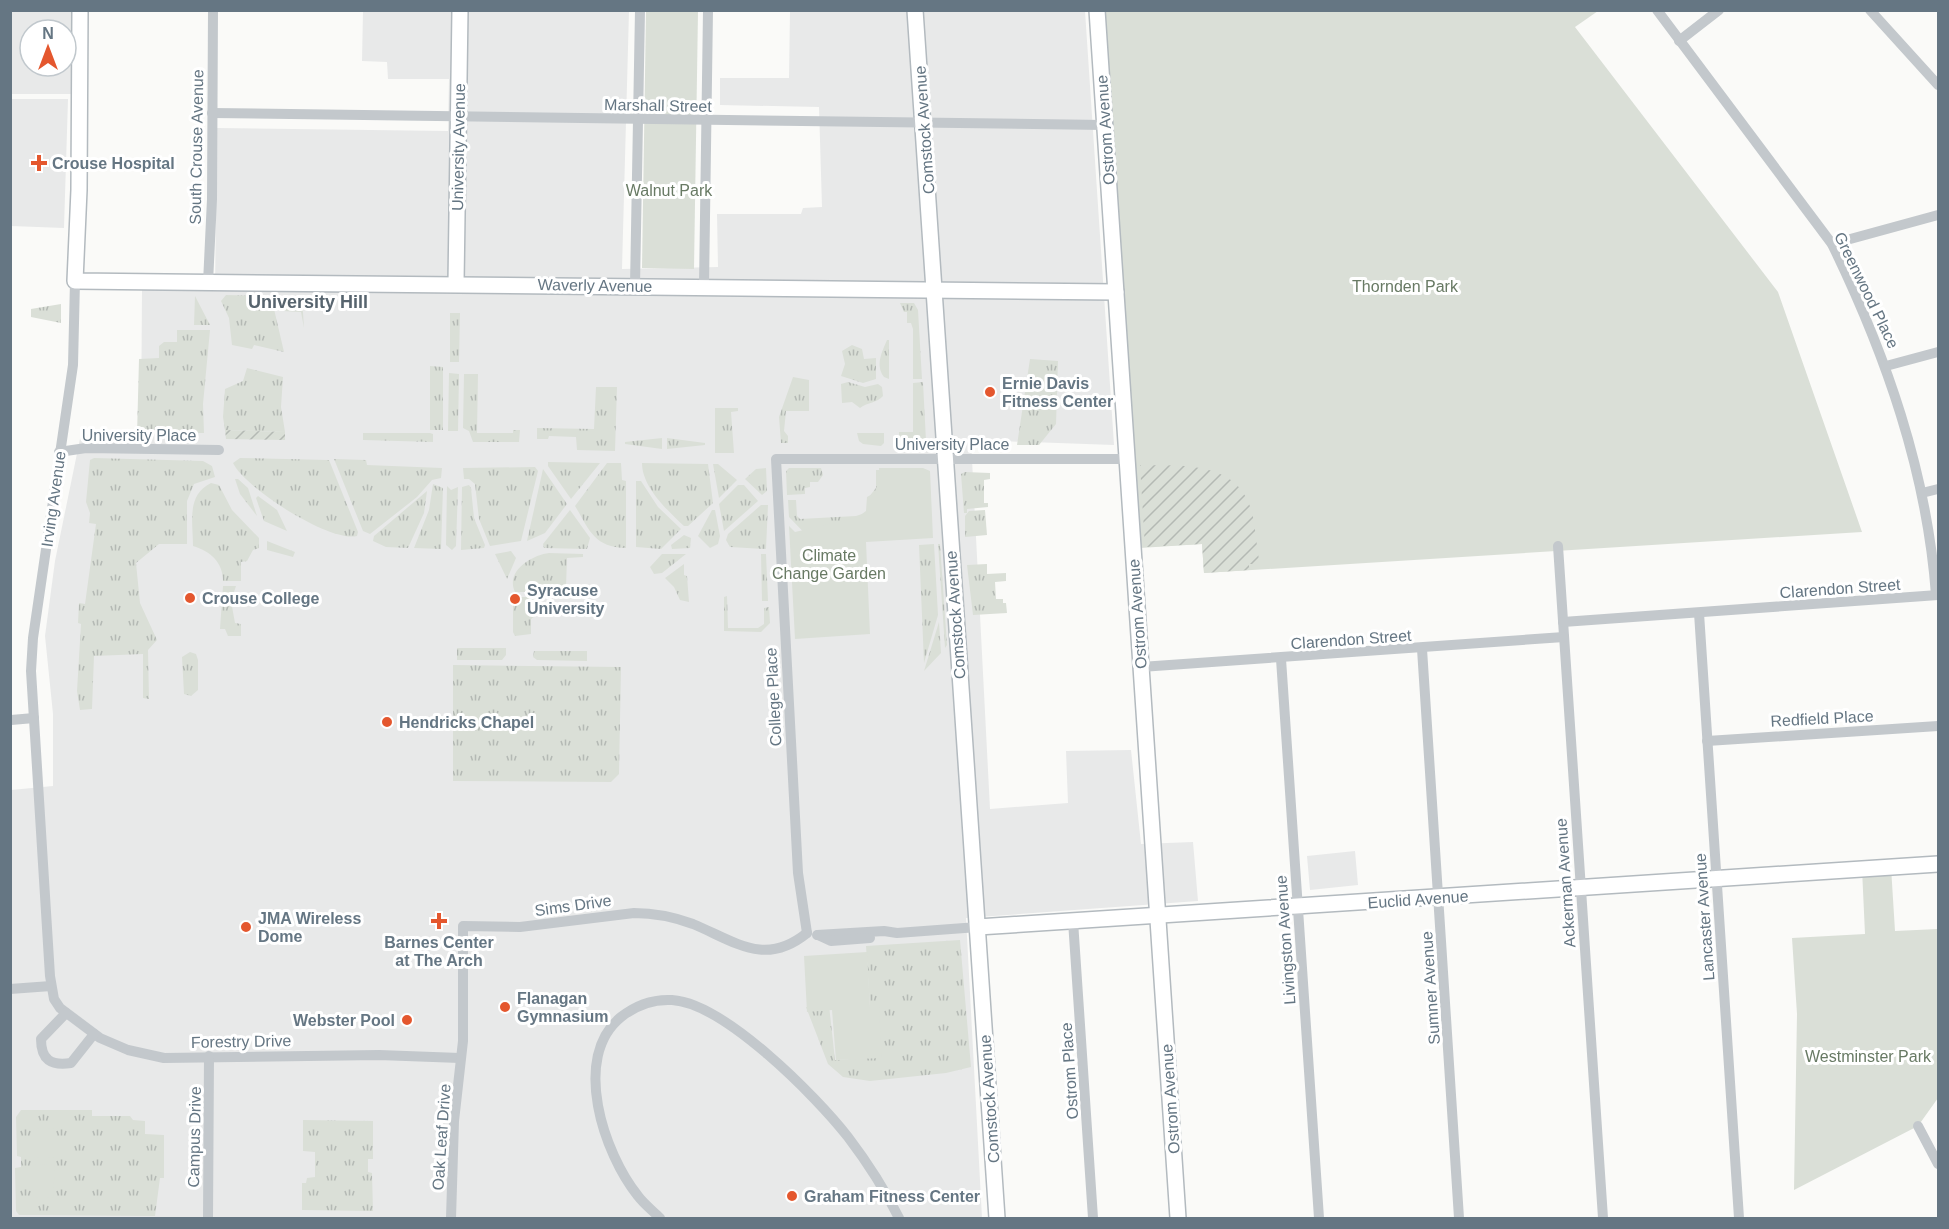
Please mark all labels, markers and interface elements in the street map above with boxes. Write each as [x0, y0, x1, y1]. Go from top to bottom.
north arrow [18, 18, 78, 78]
text: N [42, 25, 54, 42]
street label: Comstock Avenue [912, 65, 937, 195]
street label: South Crouse Avenue [187, 69, 206, 225]
street label: Ostrom Avenue [1093, 74, 1118, 185]
street label: University Avenue [449, 83, 468, 211]
street label: Marshall Street [604, 96, 712, 115]
marker: Crouse Hospital [30, 154, 48, 172]
place label: Crouse Hospital [52, 155, 175, 172]
park label: Walnut Park [626, 182, 713, 199]
street label: Greenwood Place [1831, 229, 1902, 351]
street label: Waverly Avenue [537, 276, 653, 295]
park label: Thornden Park [1352, 278, 1459, 295]
district label: University Hill [248, 292, 368, 312]
place label: Ernie Davis Fitness Center [1002, 375, 1113, 410]
marker: Ernie Davis Fitness Center [983, 385, 997, 399]
street label: University Place [82, 427, 196, 444]
street label: University Place [895, 436, 1009, 453]
street label: Irving Avenue [38, 450, 69, 548]
park label: Climate Change Garden [772, 547, 886, 582]
street label: Comstock Avenue [943, 550, 968, 680]
street label: Ostrom Avenue [1125, 558, 1150, 669]
street label: Clarendon Street [1779, 576, 1902, 601]
place label: Syracuse University [527, 582, 604, 617]
place label: Crouse College [202, 590, 319, 607]
marker: Crouse College [183, 591, 197, 605]
marker: Syracuse University [508, 592, 522, 606]
street label: Clarendon Street [1290, 627, 1413, 652]
street label: College Place [762, 647, 785, 747]
street label: Redfield Place [1770, 707, 1874, 730]
place label: Hendricks Chapel [399, 714, 534, 731]
marker: Hendricks Chapel [380, 715, 394, 729]
street label: Ackerman Avenue [1552, 818, 1578, 948]
street label: Lancaster Avenue [1692, 853, 1717, 981]
street label: Livingston Avenue [1272, 875, 1298, 1005]
street label: Euclid Avenue [1367, 887, 1469, 912]
street label: Sims Drive [534, 892, 613, 919]
place label: JMA Wireless Dome [258, 910, 361, 945]
marker: Barnes Center at The Arch [430, 912, 448, 930]
marker: JMA Wireless Dome [239, 920, 253, 934]
street label: Sumner Avenue [1418, 931, 1443, 1045]
place label: Barnes Center at The Arch [384, 934, 494, 969]
place label: Flanagan Gymnasium [517, 990, 609, 1025]
marker: Flanagan Gymnasium [498, 1000, 512, 1014]
place label: Webster Pool [293, 1012, 395, 1029]
marker: Webster Pool [400, 1013, 414, 1027]
street label: Ostrom Place [1058, 1022, 1081, 1120]
street label: Forestry Drive [191, 1032, 291, 1051]
street label: Comstock Avenue [977, 1034, 1002, 1164]
street label: Ostrom Avenue [1158, 1043, 1183, 1154]
park label: Westminster Park [1805, 1048, 1932, 1065]
street label: Oak Leaf Drive [429, 1083, 454, 1191]
street label: Campus Drive [185, 1086, 204, 1188]
place label: Graham Fitness Center [804, 1188, 980, 1205]
marker: Graham Fitness Center [785, 1189, 799, 1203]

